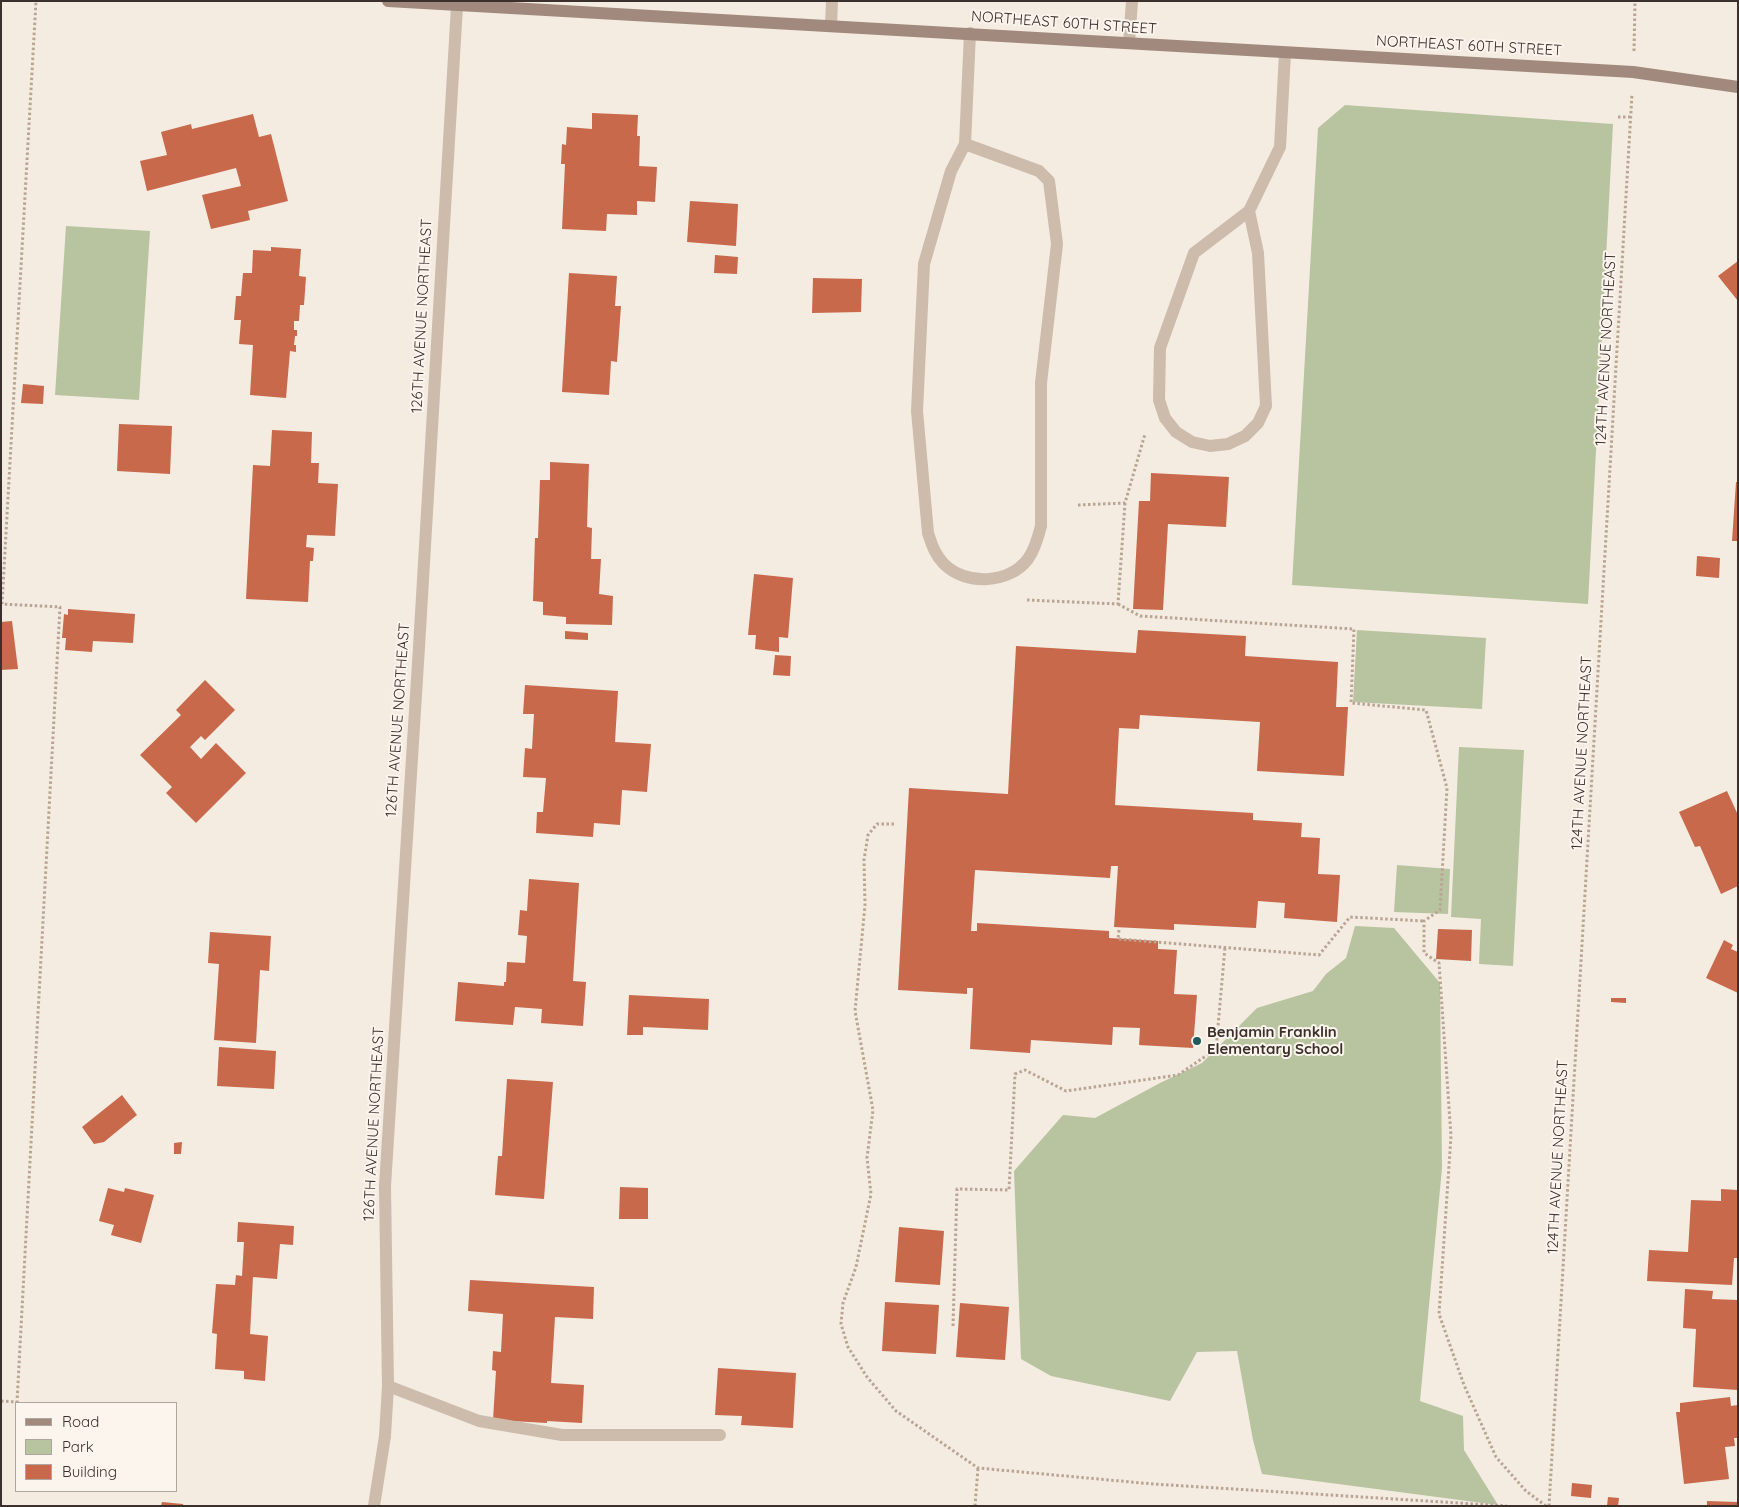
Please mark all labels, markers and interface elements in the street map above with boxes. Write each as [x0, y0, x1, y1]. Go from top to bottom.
street label: NORTHEAST 60TH STREET [971, 8, 1157, 38]
street label: NORTHEAST 60TH STREET [1376, 32, 1562, 60]
street label: 126TH AVENUE NORTHEAST [408, 218, 436, 414]
street label: 124TH AVENUE NORTHEAST [1592, 251, 1620, 447]
street label: 126TH AVENUE NORTHEAST [382, 622, 414, 818]
street label: 124TH AVENUE NORTHEAST [1568, 655, 1596, 851]
place label: Benjamin Franklin Elementary School [1207, 1023, 1343, 1058]
street label: 126TH AVENUE NORTHEAST [360, 1026, 388, 1222]
marker: Benjamin Franklin Elementary School [1191, 1035, 1203, 1047]
street label: 124TH AVENUE NORTHEAST [1544, 1059, 1572, 1255]
legend [15, 1402, 178, 1492]
text: Road [62, 1412, 99, 1431]
text: Park [62, 1437, 94, 1456]
text: Building [62, 1462, 117, 1481]

